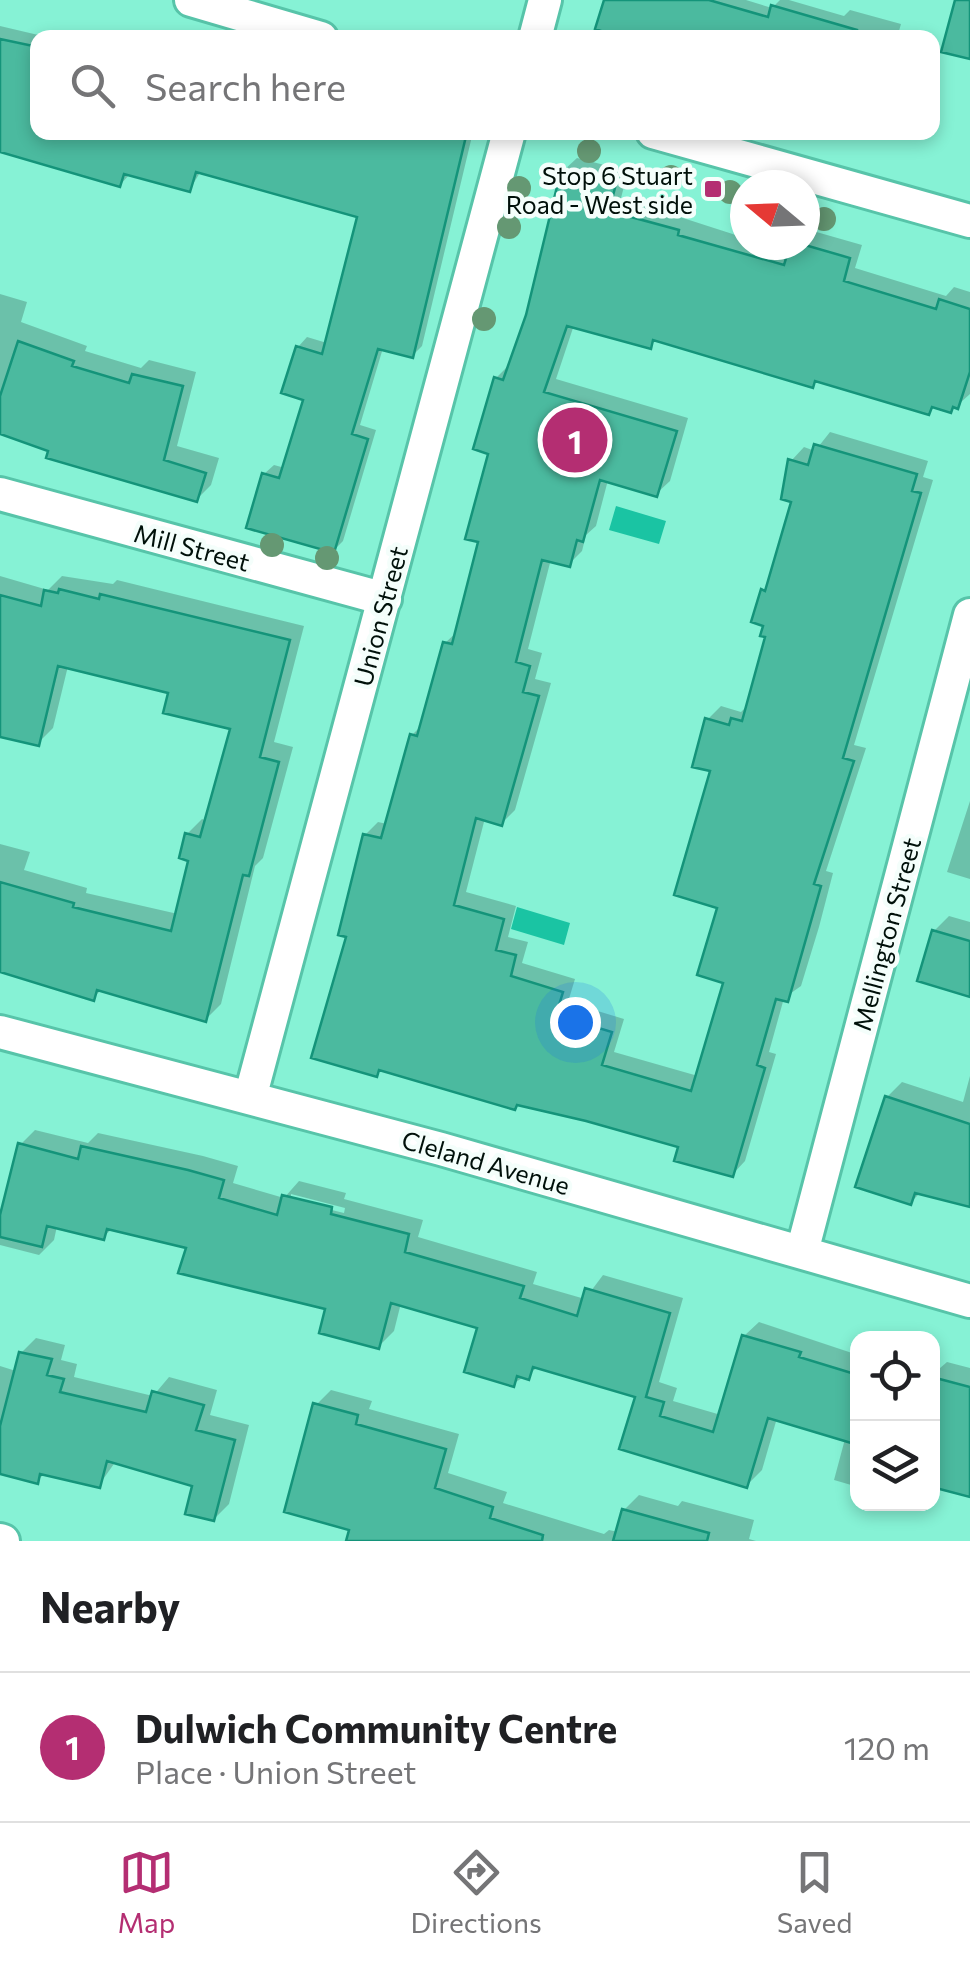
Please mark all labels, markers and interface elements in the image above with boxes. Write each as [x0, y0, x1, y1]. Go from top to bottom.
search box [30, 30, 940, 140]
icon: search [65, 58, 120, 113]
text: Search here [145, 62, 346, 109]
place label: Stop 6 Stuart Road - West side [506, 160, 693, 219]
north arrow [730, 170, 820, 260]
marker: Stop 6 Stuart Road - West side [702, 178, 724, 200]
pin: 1 [542, 402, 608, 478]
street label: Mill Street [131, 517, 253, 577]
street label: Union Street [347, 543, 413, 689]
street label: Mellington Street [846, 834, 926, 1034]
your location [550, 997, 601, 1048]
street label: Cleland Avenue [399, 1124, 573, 1200]
map controls [850, 1331, 940, 1511]
button: locate [850, 1331, 940, 1421]
button: layers [850, 1421, 940, 1511]
text: Nearby [40, 1580, 180, 1632]
text: Dulwich Community Centre [135, 1704, 617, 1751]
text: 1 [65, 1727, 80, 1767]
text: 120 m [844, 1727, 930, 1767]
text: Place · Union Street [135, 1751, 416, 1791]
tab: Map [118, 1845, 175, 1939]
tab: Directions [410, 1845, 542, 1939]
tab: Saved [777, 1845, 852, 1939]

